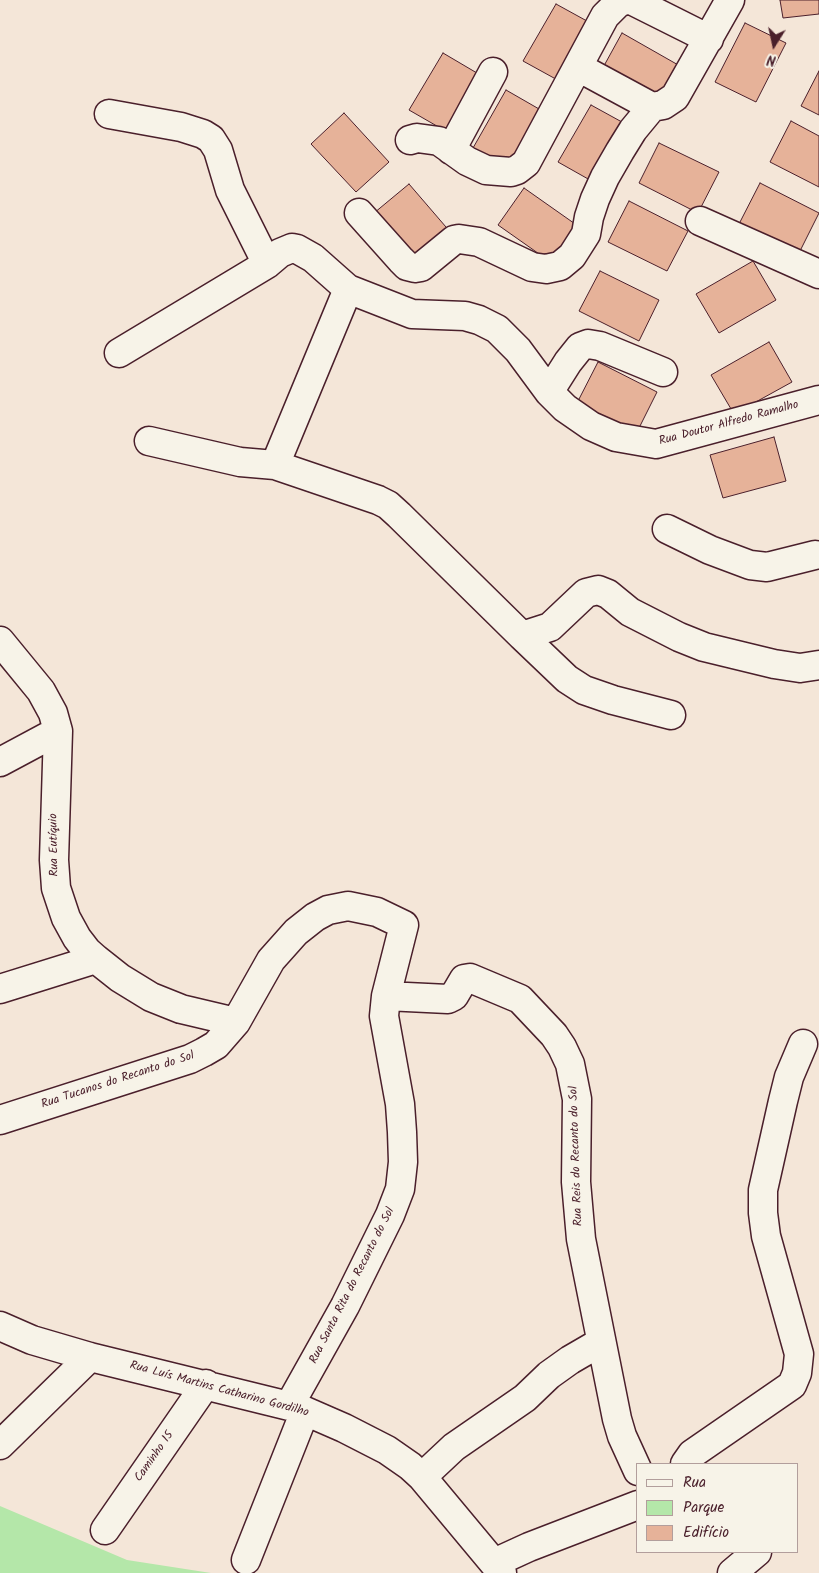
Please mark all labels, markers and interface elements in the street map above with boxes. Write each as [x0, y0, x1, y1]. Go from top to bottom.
north arrow [749, 20, 799, 70]
text: N [765, 48, 778, 71]
street label: Rua Doutor Alfredo Ramalho [658, 398, 800, 450]
street label: Rua Eutíquio [47, 813, 63, 877]
street label: Rua Tucanos do Recanto do Sol [40, 1049, 196, 1113]
street label: Rua Reis do Recanto do Sol [567, 1086, 587, 1226]
street label: Rua Santa Rita do Recanto do Sol [307, 1205, 399, 1367]
street label: Rua Luís Martins Catharino Gordilho [128, 1359, 310, 1421]
street label: Caminho 15 [132, 1429, 178, 1485]
legend [636, 1463, 799, 1553]
text: Rua [683, 1471, 706, 1495]
text: Parque [683, 1496, 724, 1520]
text: Edifício [683, 1521, 729, 1545]

